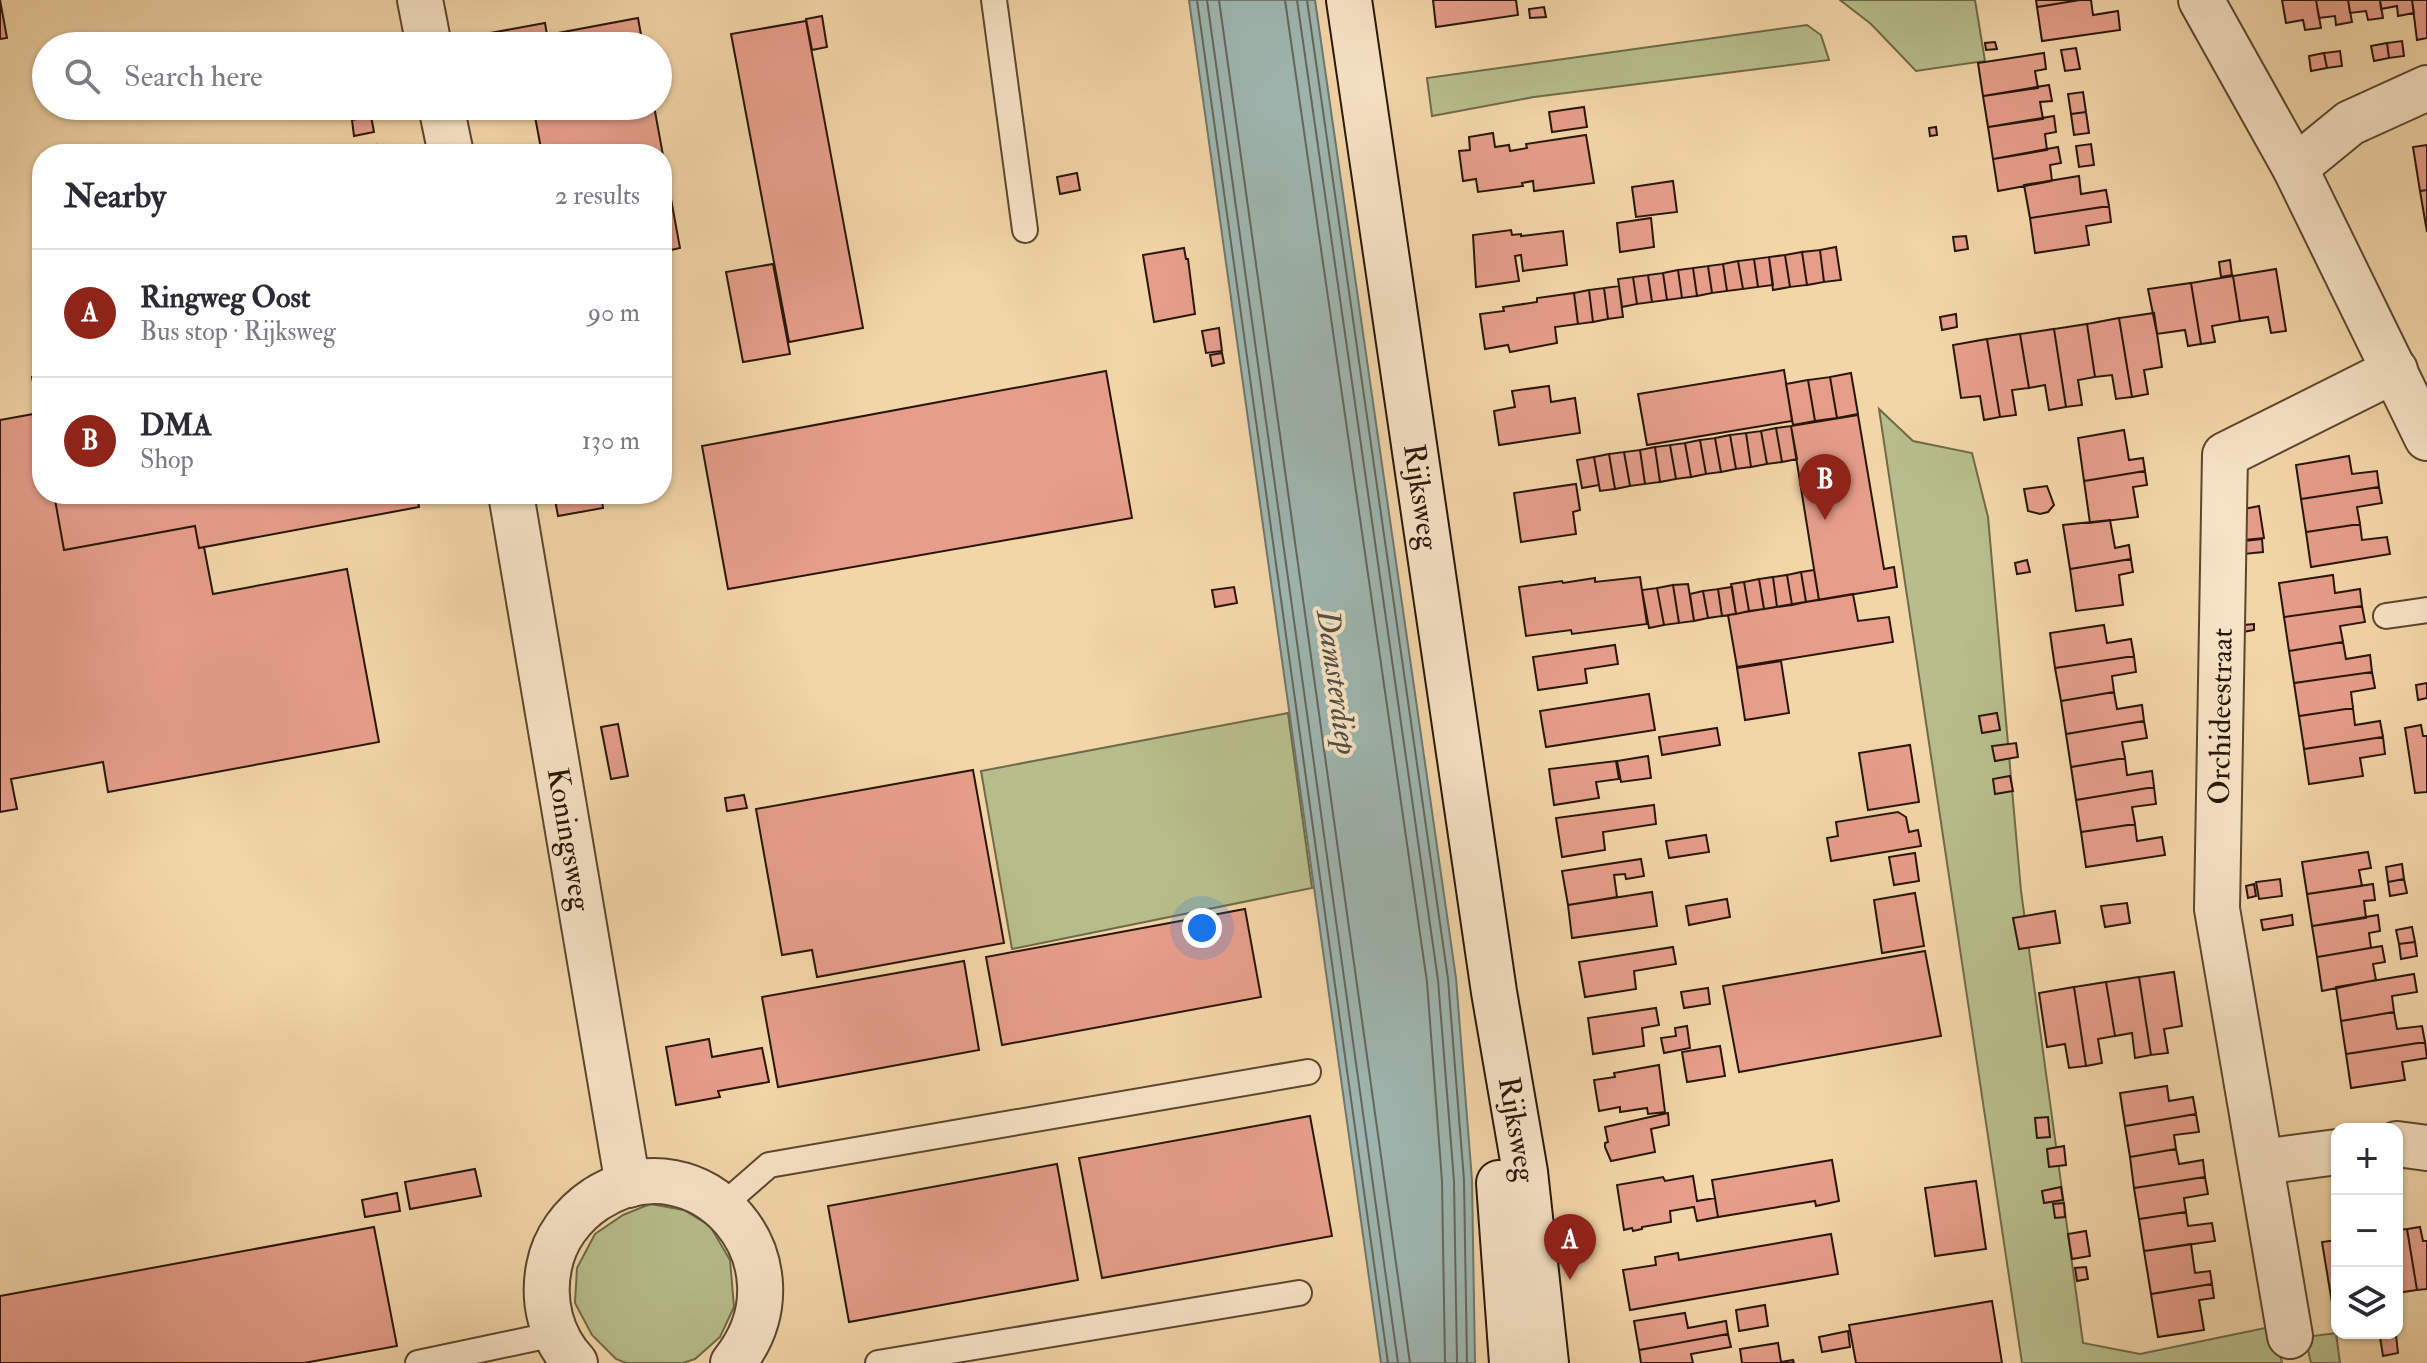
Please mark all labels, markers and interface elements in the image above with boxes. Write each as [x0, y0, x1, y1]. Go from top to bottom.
search box [32, 32, 672, 120]
icon: search [60, 54, 104, 98]
text: Search here [124, 58, 263, 95]
text: Nearby [64, 175, 166, 218]
text: 2 results [555, 180, 640, 212]
text: Ringweg Oost [140, 279, 310, 316]
text: A [82, 297, 98, 329]
text: 90 m [588, 297, 640, 329]
text: Bus stop · Rijksweg [140, 316, 336, 348]
text: DMA [140, 407, 212, 444]
text: B [81, 425, 99, 457]
text: 130 m [582, 425, 640, 457]
street label: Rijksweg [1395, 442, 1447, 553]
text: Shop [140, 444, 194, 476]
pin: B [1799, 454, 1851, 520]
water label: Damsterdiep [1307, 606, 1367, 757]
street label: Orchideestraat [2201, 627, 2241, 805]
street label: Koningsweg [539, 765, 599, 915]
your location [1182, 908, 1222, 948]
street label: Rijksweg [1490, 1074, 1544, 1185]
map controls [2331, 1123, 2403, 1339]
button: + [2331, 1123, 2403, 1195]
button: − [2331, 1195, 2403, 1267]
pin: A [1544, 1214, 1596, 1280]
button: layers [2331, 1267, 2403, 1339]

